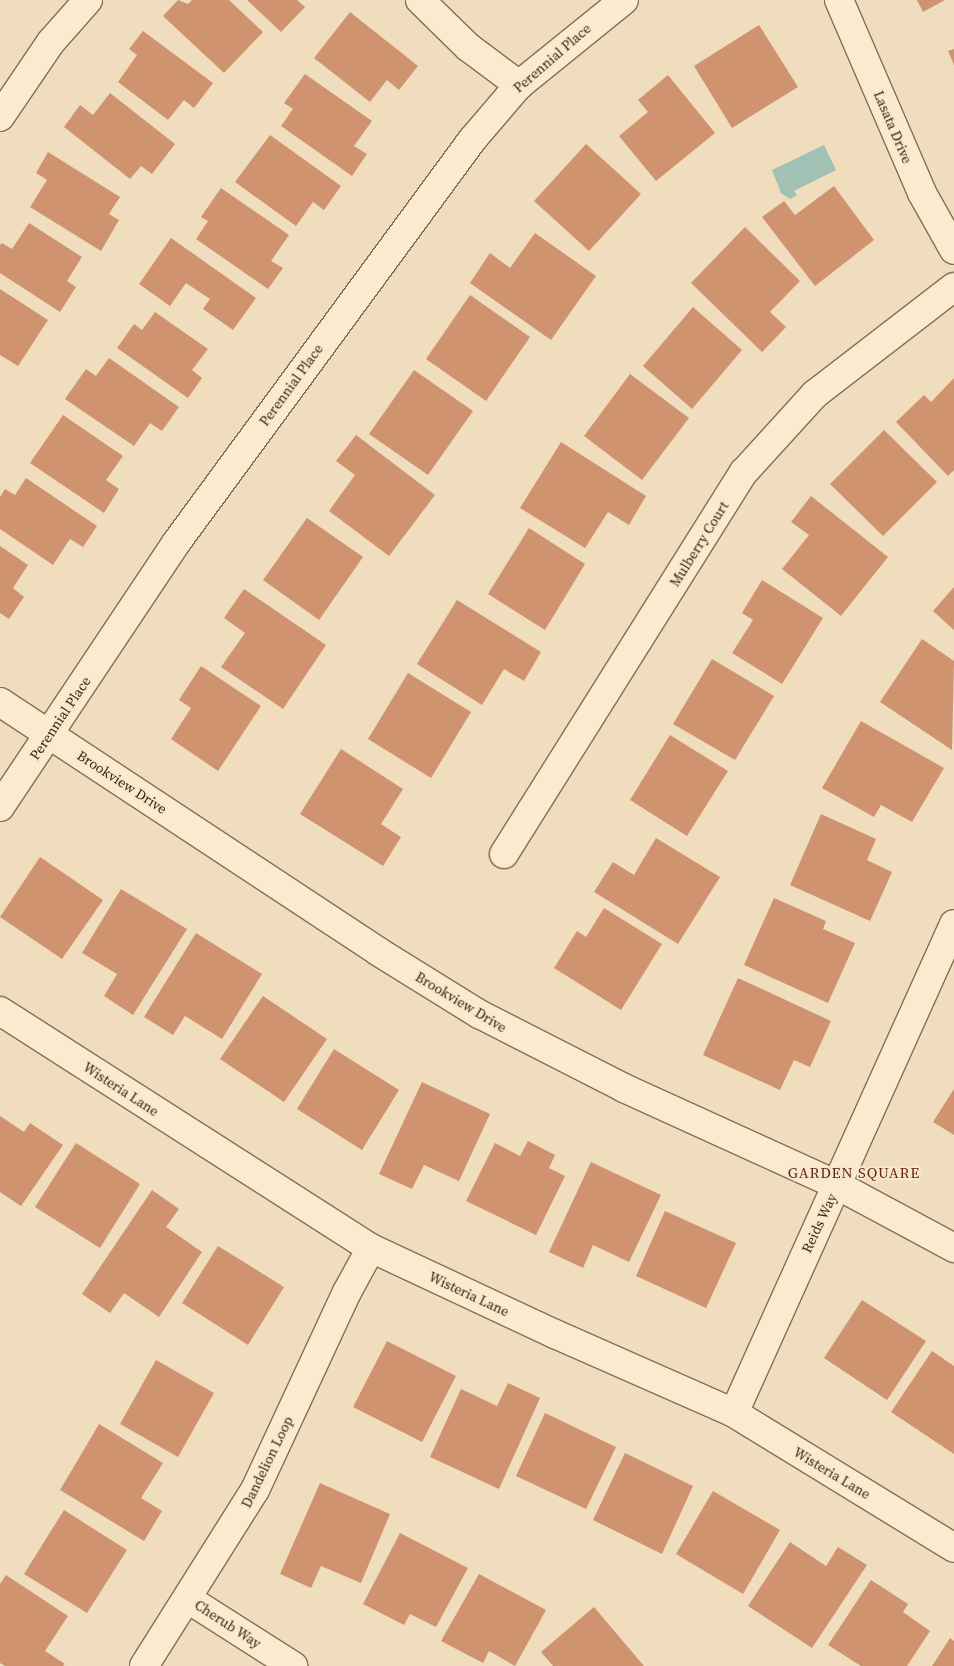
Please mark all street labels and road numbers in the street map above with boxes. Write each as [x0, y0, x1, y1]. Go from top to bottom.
street label: Perennial Place [510, 20, 594, 96]
street label: Lasata Drive [870, 88, 916, 166]
street label: Perennial Place [256, 341, 326, 429]
street label: Mulberry Court [666, 498, 732, 590]
street label: Perennial Place [26, 673, 94, 763]
street label: Brookview Drive [74, 747, 170, 817]
street label: Brookview Drive [412, 968, 510, 1036]
street label: Wisteria Lane [80, 1058, 162, 1120]
street label: Reids Way [798, 1190, 840, 1256]
street label: Wisteria Lane [426, 1268, 512, 1320]
street label: Dandelion Loop [238, 1413, 296, 1511]
street label: Wisteria Lane [791, 1443, 873, 1503]
street label: Cherub Way [191, 1596, 265, 1652]

